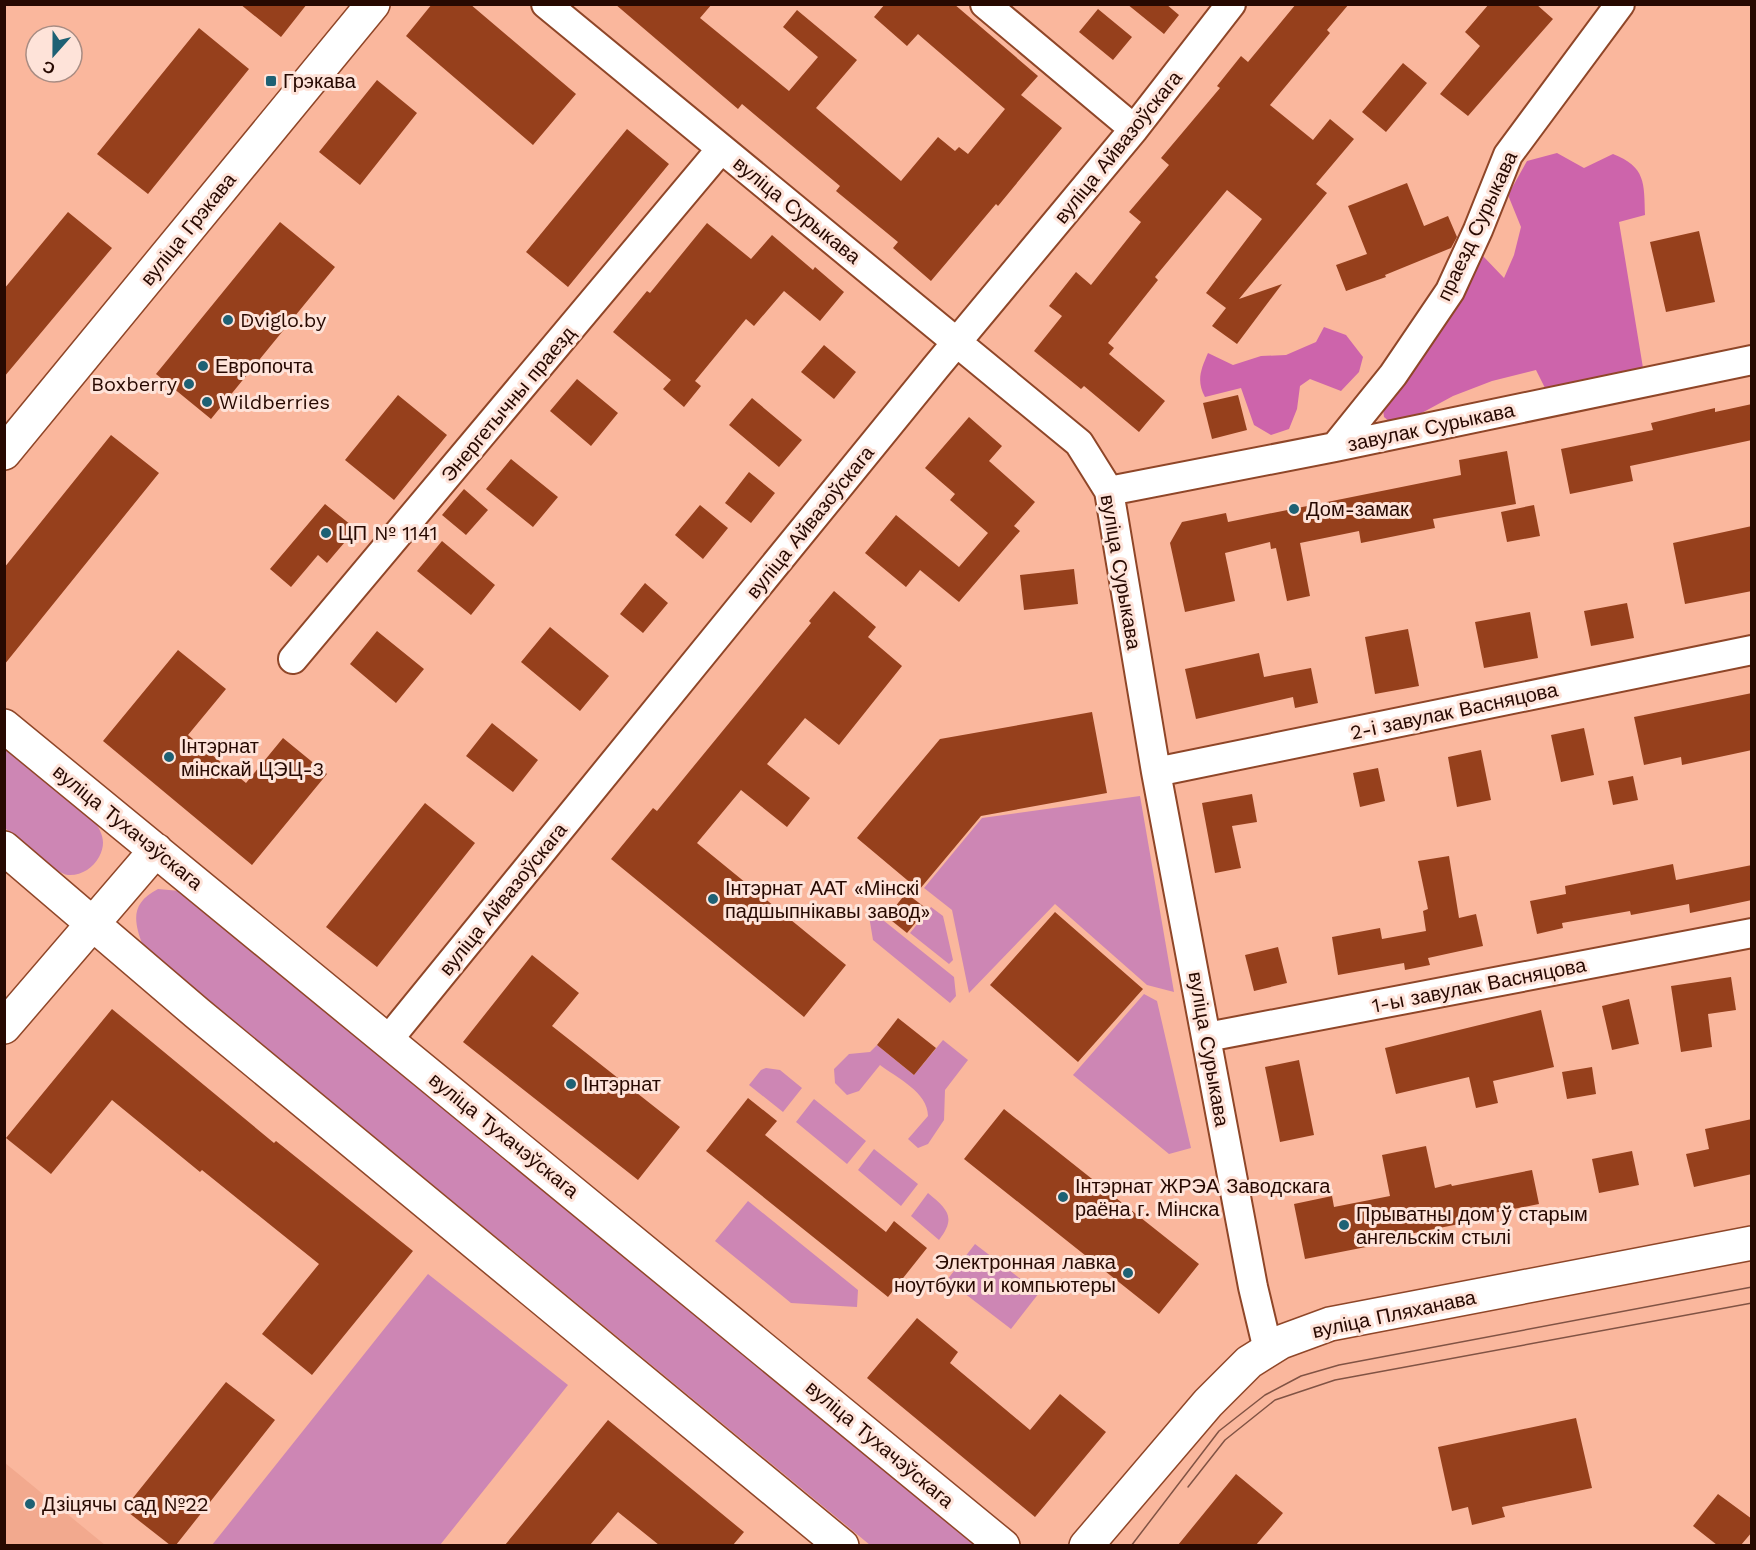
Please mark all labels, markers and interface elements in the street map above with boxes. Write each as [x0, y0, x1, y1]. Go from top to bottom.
north arrow [24, 24, 84, 84]
text: С [40, 56, 58, 78]
street label: вуліца Айвазоўскага [1049, 65, 1187, 228]
place label: Грэкава [283, 69, 357, 93]
marker: Грэкава [264, 74, 278, 88]
street label: праезд Сурыкава [1432, 146, 1523, 305]
street label: вуліца Сурыкава [729, 151, 866, 269]
street label: вуліца Грэкава [135, 167, 241, 290]
place label: Dviglo.by [240, 308, 327, 332]
marker: Dviglo.by [221, 313, 235, 327]
street label: Энергетычны праезд [436, 321, 580, 487]
place label: Европочта [215, 354, 314, 378]
marker: Европочта [196, 359, 210, 373]
place label: Boxberry [91, 372, 178, 396]
marker: Boxberry [182, 377, 196, 391]
place label: Wildberries [219, 390, 330, 414]
marker: Wildberries [200, 395, 214, 409]
street label: завулак Сурыкава [1345, 397, 1517, 456]
street label: вуліца Айвазоўскага [741, 440, 879, 603]
street label: вуліца Сурыкава [1096, 493, 1147, 652]
place label: Дом-замак [1306, 497, 1409, 521]
marker: Дом-замак [1287, 502, 1301, 516]
place label: ЦП № 1141 [338, 521, 438, 545]
marker: ЦП № 1141 [319, 526, 333, 540]
street label: 2-і завулак Васняцова [1348, 677, 1561, 745]
place label: Інтэрнат мінскай ЦЭЦ-3 [181, 734, 324, 781]
marker: Інтэрнат мінскай ЦЭЦ-3 [162, 750, 176, 764]
street label: вуліца Тухачэўскага [48, 759, 208, 895]
street label: вуліца Айвазоўскага [434, 817, 572, 980]
place label: Інтэрнат ААТ «Мінскі падшыпнікавы завод» [725, 876, 930, 923]
marker: Інтэрнат ААТ «Мінскі падшыпнікавы завод» [706, 892, 720, 906]
street label: 1-ы завулак Васняцова [1370, 952, 1589, 1018]
street label: вуліца Сурыкава [1184, 970, 1235, 1129]
street label: вуліца Тухачэўскага [424, 1067, 584, 1203]
place label: Інтэрнат [583, 1072, 661, 1096]
marker: Інтэрнат [564, 1077, 578, 1091]
place label: Інтэрнат ЖРЭА Заводскага раёна г. Мінска [1075, 1174, 1331, 1221]
marker: Інтэрнат ЖРЭА Заводскага раёна г. Мінска [1056, 1190, 1070, 1204]
place label: Прыватны дом ў старым ангельскім стылі [1356, 1202, 1588, 1249]
marker: Прыватны дом ў старым ангельскім стылі [1337, 1218, 1351, 1232]
place label: Электронная лавка ноутбуки и компьютеры [894, 1250, 1117, 1297]
marker: Электронная лавка ноутбуки и компьютеры [1121, 1266, 1135, 1280]
street label: вуліца Пляханава [1310, 1285, 1479, 1343]
street label: вуліца Тухачэўскага [801, 1375, 960, 1513]
place label: Дзіцячы сад №22 [42, 1492, 209, 1516]
marker: Дзіцячы сад №22 [23, 1497, 37, 1511]

